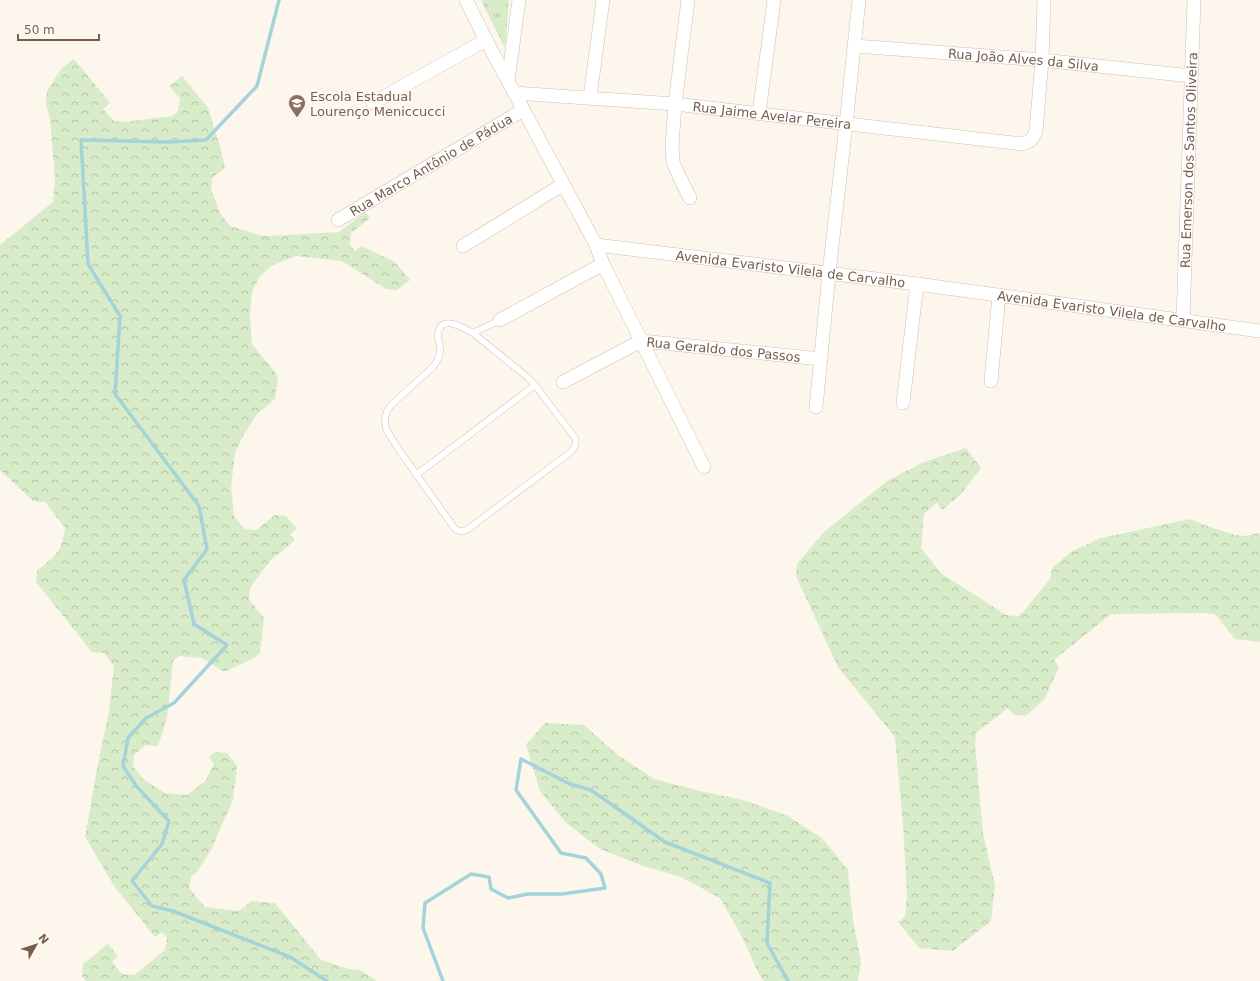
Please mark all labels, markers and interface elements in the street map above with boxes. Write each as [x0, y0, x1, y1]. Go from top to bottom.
scale bar [18, 16, 99, 42]
text: 50 m [24, 23, 55, 37]
street label: Rua João Alves da Silva [947, 45, 1100, 74]
street label: Rua Emerson dos Santos Oliveira [1177, 52, 1200, 268]
place label: Escola Estadual Lourenço Meniccucci [310, 89, 445, 119]
school or university icon: Escola Estadual Lourenço Meniccucci [287, 93, 307, 118]
street label: Rua Jaime Avelar Pereira [692, 99, 852, 132]
street label: Rua Marco Antônio de Pádua [347, 111, 515, 219]
street label: Avenida Evaristo Vilela de Carvalho [675, 247, 906, 290]
street label: Avenida Evaristo Vilela de Carvalho [996, 288, 1227, 334]
street label: Rua Geraldo dos Passos [646, 334, 802, 364]
north arrow [16, 925, 56, 965]
text: N [35, 931, 51, 947]

